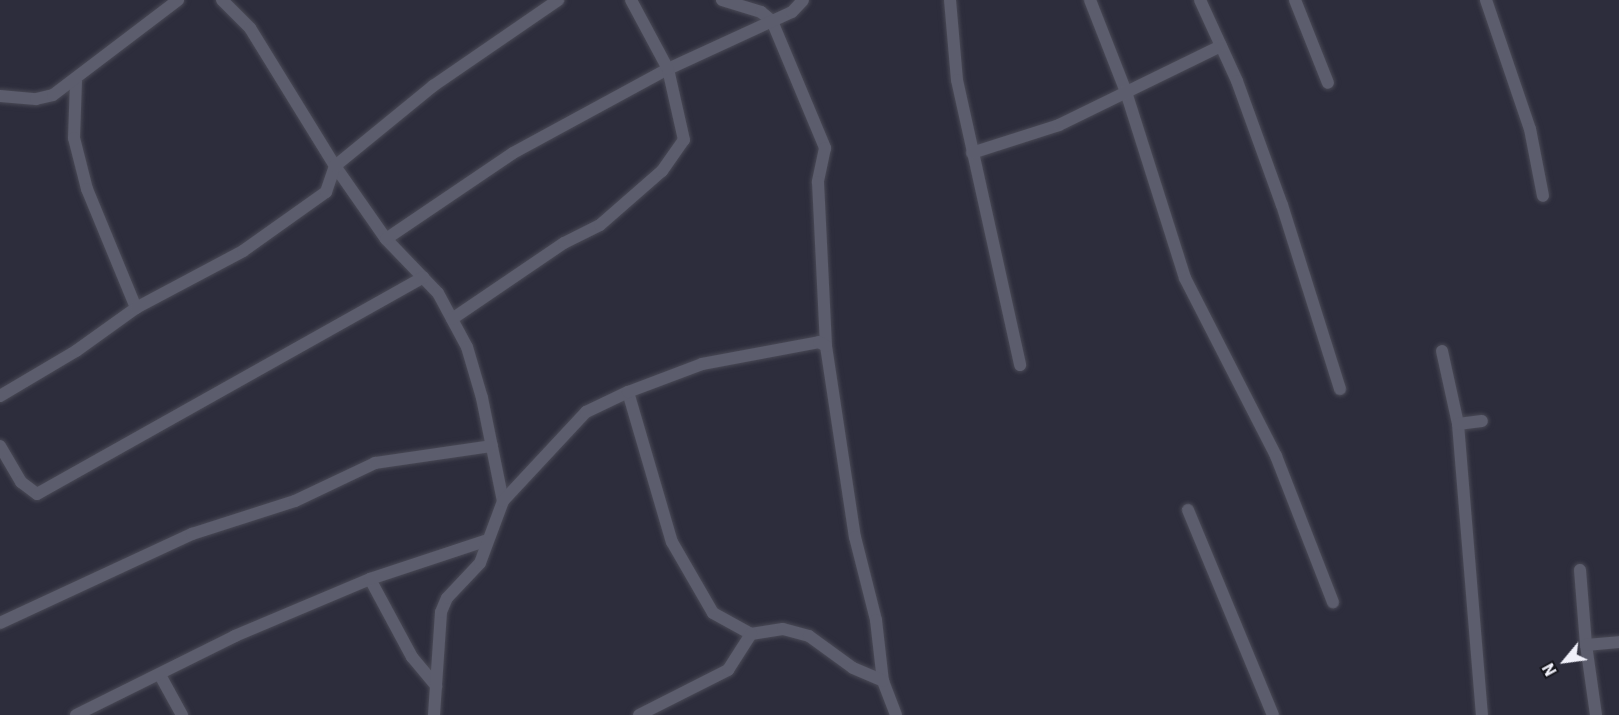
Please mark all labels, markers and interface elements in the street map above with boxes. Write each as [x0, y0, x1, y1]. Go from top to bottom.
north arrow [1535, 631, 1595, 691]
text: N [1538, 660, 1561, 680]

